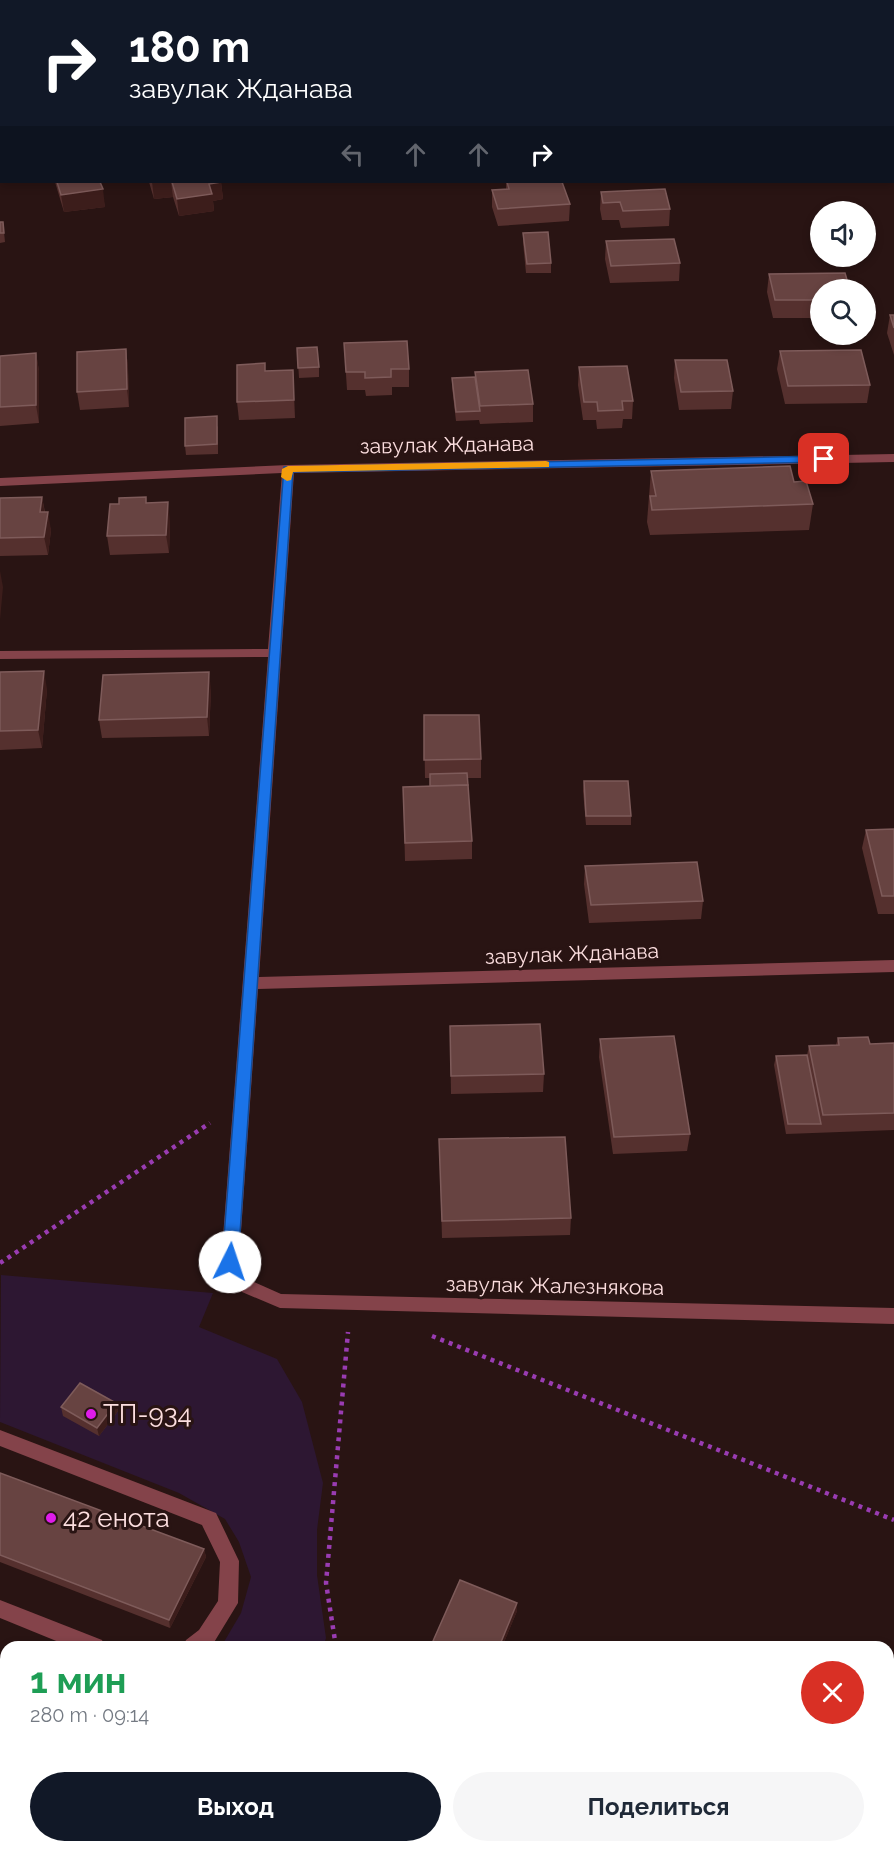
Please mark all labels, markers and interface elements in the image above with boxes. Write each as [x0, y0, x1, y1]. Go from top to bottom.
text: 180 m [129, 23, 250, 72]
icon: right [30, 24, 108, 102]
text: завулак Жданава [129, 73, 353, 104]
icon: left [336, 138, 369, 171]
icon: ahead [399, 138, 432, 171]
icon: ahead [462, 138, 495, 171]
icon: right [525, 138, 558, 171]
map controls [810, 201, 876, 345]
button: sound [810, 201, 876, 267]
button: search [810, 279, 876, 345]
street label: завулак Жданава [360, 430, 534, 459]
pin [798, 433, 849, 484]
icon: arrive [807, 442, 840, 475]
street label: завулак Жданава [485, 938, 659, 969]
position arrow [198, 1230, 262, 1294]
street label: завулак Жалезнякова [446, 1271, 664, 1300]
place label: ТП-934 [103, 1399, 192, 1429]
marker: ТП-934 [84, 1407, 98, 1421]
place label: 42 енота [63, 1503, 170, 1533]
marker: 42 енота [44, 1511, 58, 1525]
text: 1 мин [30, 1659, 126, 1701]
button: close [801, 1661, 864, 1724]
text: 280 m · 09:14 [30, 1703, 149, 1727]
button: Выход [30, 1772, 441, 1841]
button: Поделиться [453, 1772, 864, 1841]

